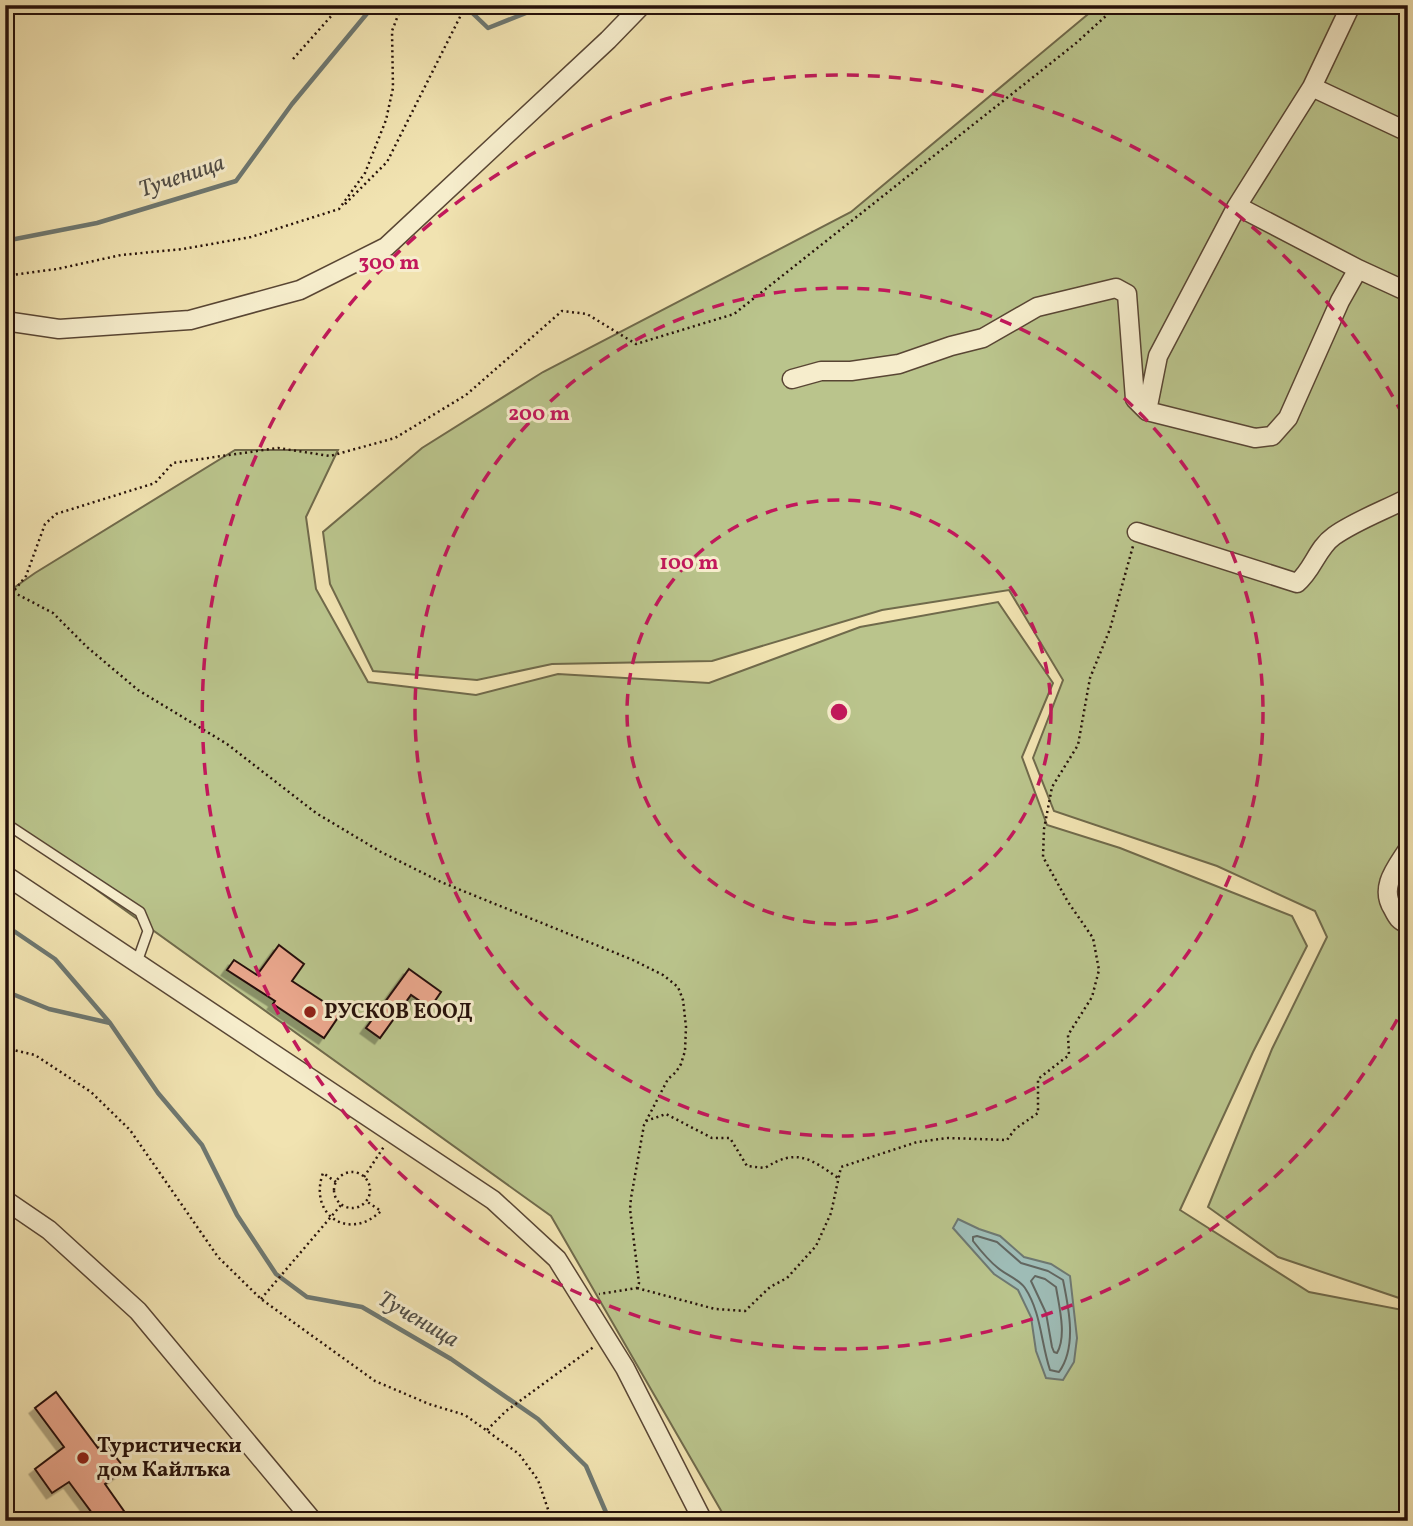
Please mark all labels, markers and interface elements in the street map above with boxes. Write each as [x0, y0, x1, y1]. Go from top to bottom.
water label: Тученица [135, 147, 229, 207]
text: 300 m [359, 249, 419, 278]
text: 200 m [508, 400, 570, 429]
text: 100 m [659, 549, 719, 578]
centre of rings [827, 700, 851, 724]
place label: РУСКОВ ЕООД [324, 998, 473, 1027]
marker: РУСКОВ ЕООД [302, 1004, 318, 1020]
water label: Тученица [372, 1284, 464, 1356]
place label: Туристически дом Кайлъка [97, 1432, 242, 1485]
marker: Туристически дом Кайлъка [75, 1450, 91, 1466]

